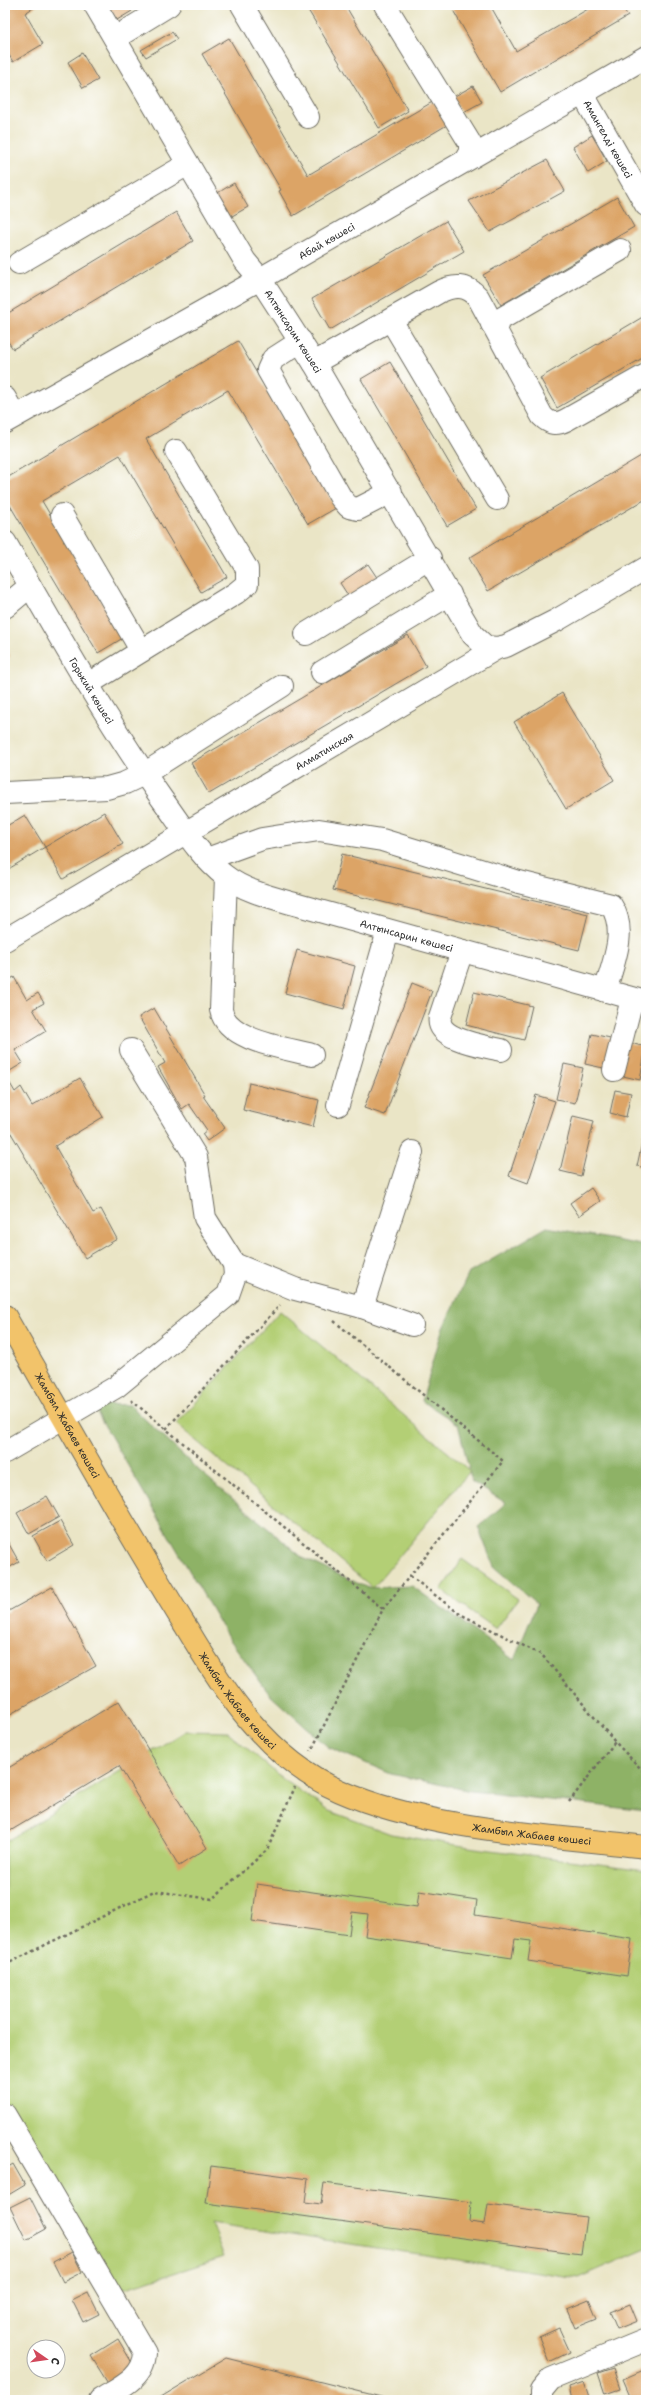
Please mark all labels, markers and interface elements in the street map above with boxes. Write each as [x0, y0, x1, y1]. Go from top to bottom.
street label: Амангелді көшесі [581, 97, 636, 181]
street label: Абай көшесі [296, 219, 357, 262]
street label: Алтынсарин көшесі [262, 287, 325, 375]
street label: Горький көшесі [66, 655, 117, 726]
street label: Алматинская [293, 728, 356, 773]
street label: Алтынсарин көшесі [358, 916, 455, 955]
street label: Жамбыл Жабаев көшесі [32, 1370, 103, 1481]
street label: Жамбыл Жабаев көшесі [196, 1649, 279, 1752]
street label: Жамбыл Жабаев көшесі [471, 1820, 592, 1847]
north arrow [26, 2339, 66, 2379]
text: С [47, 2356, 63, 2366]

